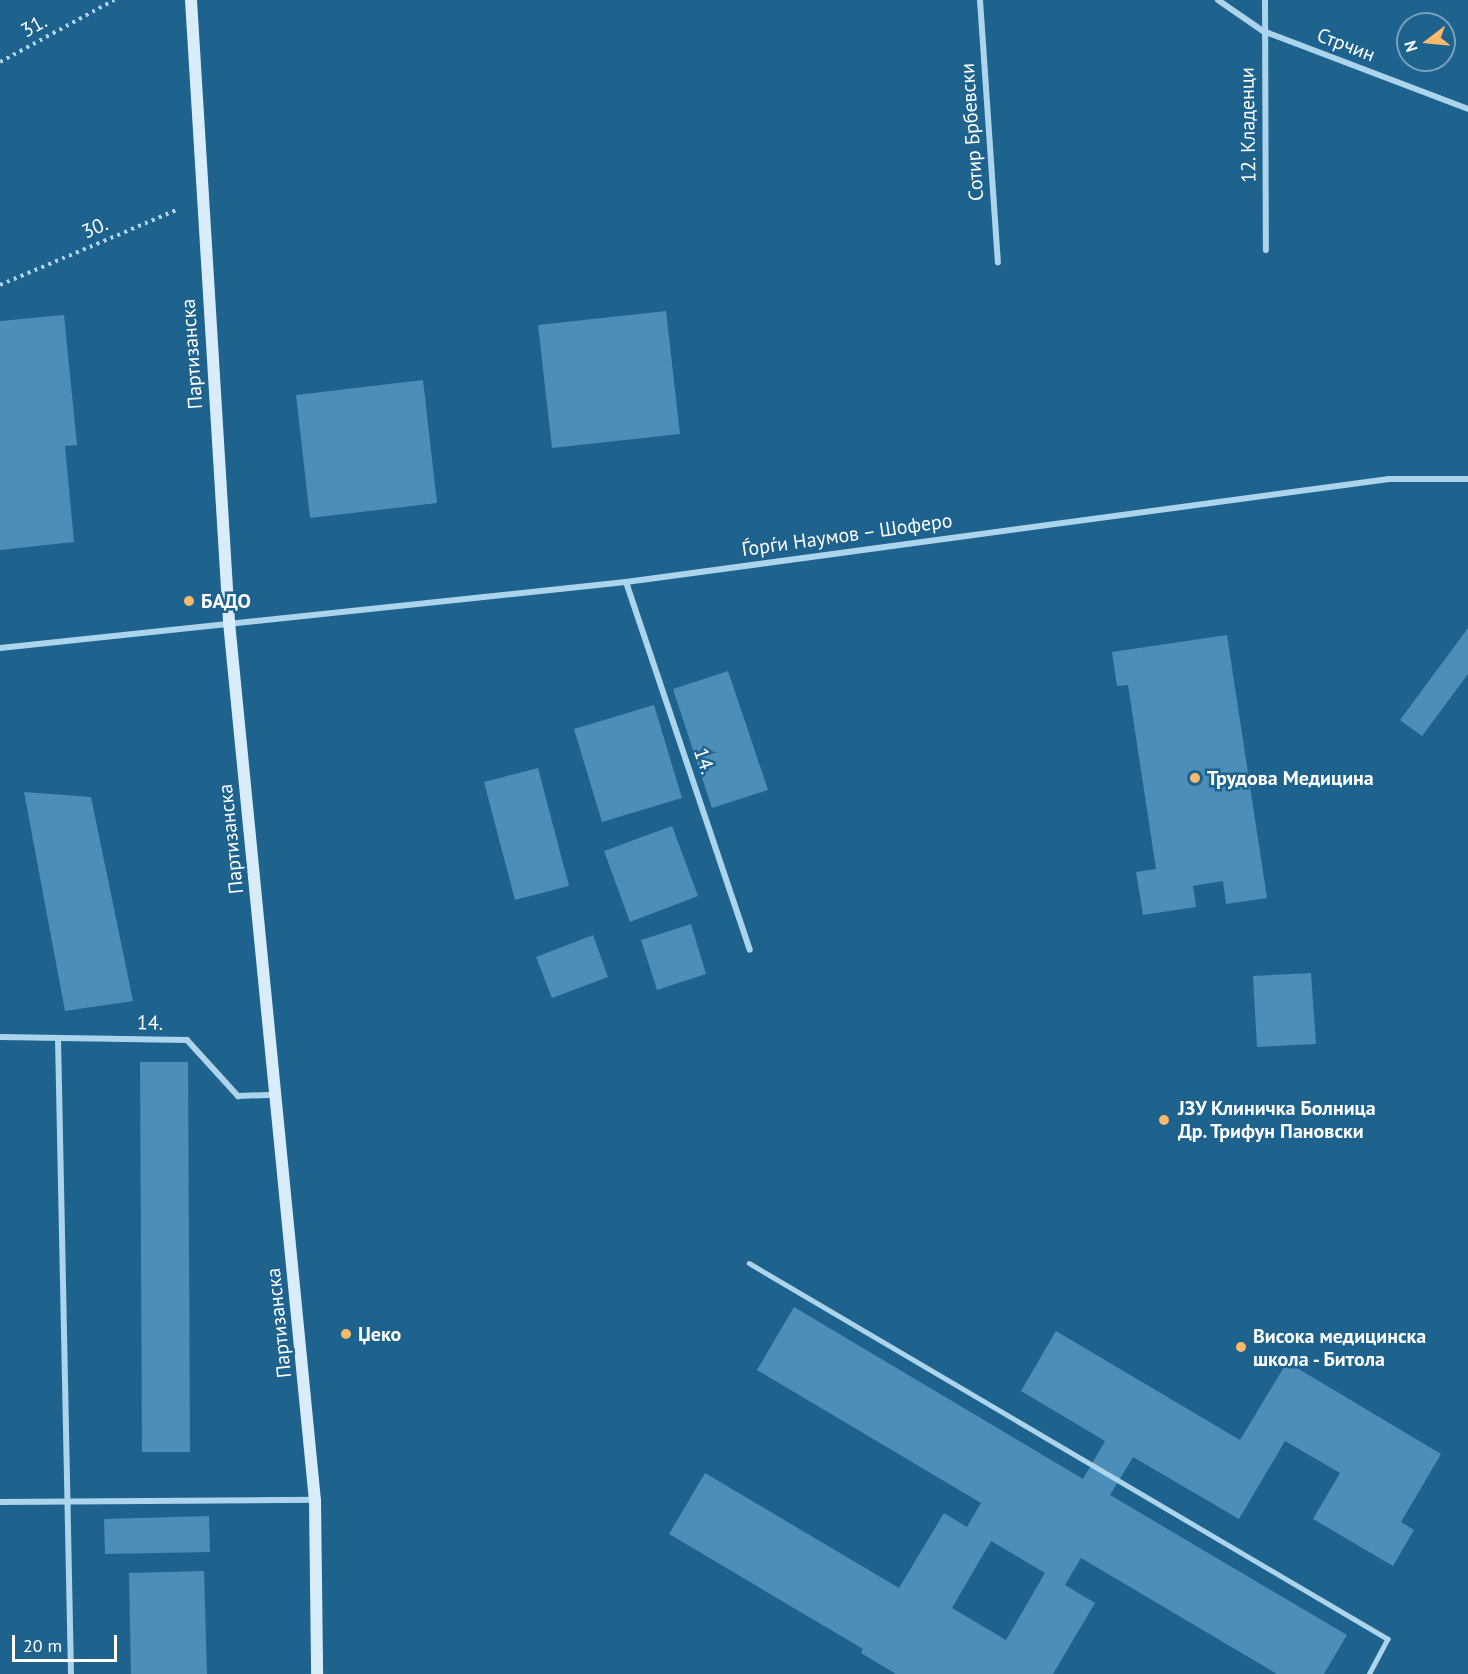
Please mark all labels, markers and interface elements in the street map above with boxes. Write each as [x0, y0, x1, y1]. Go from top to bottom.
street label: 31. [17, 9, 51, 43]
north arrow [1396, 12, 1456, 72]
street label: Стрчин [1313, 23, 1379, 67]
text: N [1400, 39, 1422, 54]
street label: Сотир Брбевски [955, 62, 989, 202]
street label: 12. Кладенци [1235, 66, 1261, 184]
street label: 30. [78, 212, 112, 244]
street label: Партизанска [176, 298, 208, 410]
street label: Ѓорѓи Наумов – Шоферо [739, 508, 955, 562]
place label: БАДО [201, 589, 251, 613]
marker: БАДО [182, 594, 196, 608]
street label: 14. [688, 745, 720, 777]
place label: Трудова Медицина [1207, 766, 1374, 790]
marker: Трудова Медицина [1188, 771, 1202, 785]
street label: Партизанска [213, 783, 249, 895]
street label: 14. [137, 1011, 163, 1035]
place label: ЈЗУ Клиничка Болница Др. Трифун Пановски [1178, 1096, 1376, 1143]
marker: ЈЗУ Клиничка Болница Др. Трифун Пановски [1155, 1111, 1173, 1129]
street label: Партизанска [261, 1267, 297, 1379]
place label: Џеко [358, 1322, 401, 1346]
place label: Висока медицинска школа - Битола [1253, 1324, 1426, 1371]
marker: Џеко [339, 1327, 353, 1341]
marker: Висока медицинска школа - Битола [1234, 1340, 1248, 1354]
scale bar [15, 1623, 120, 1661]
text: 20 m [23, 1634, 62, 1657]

